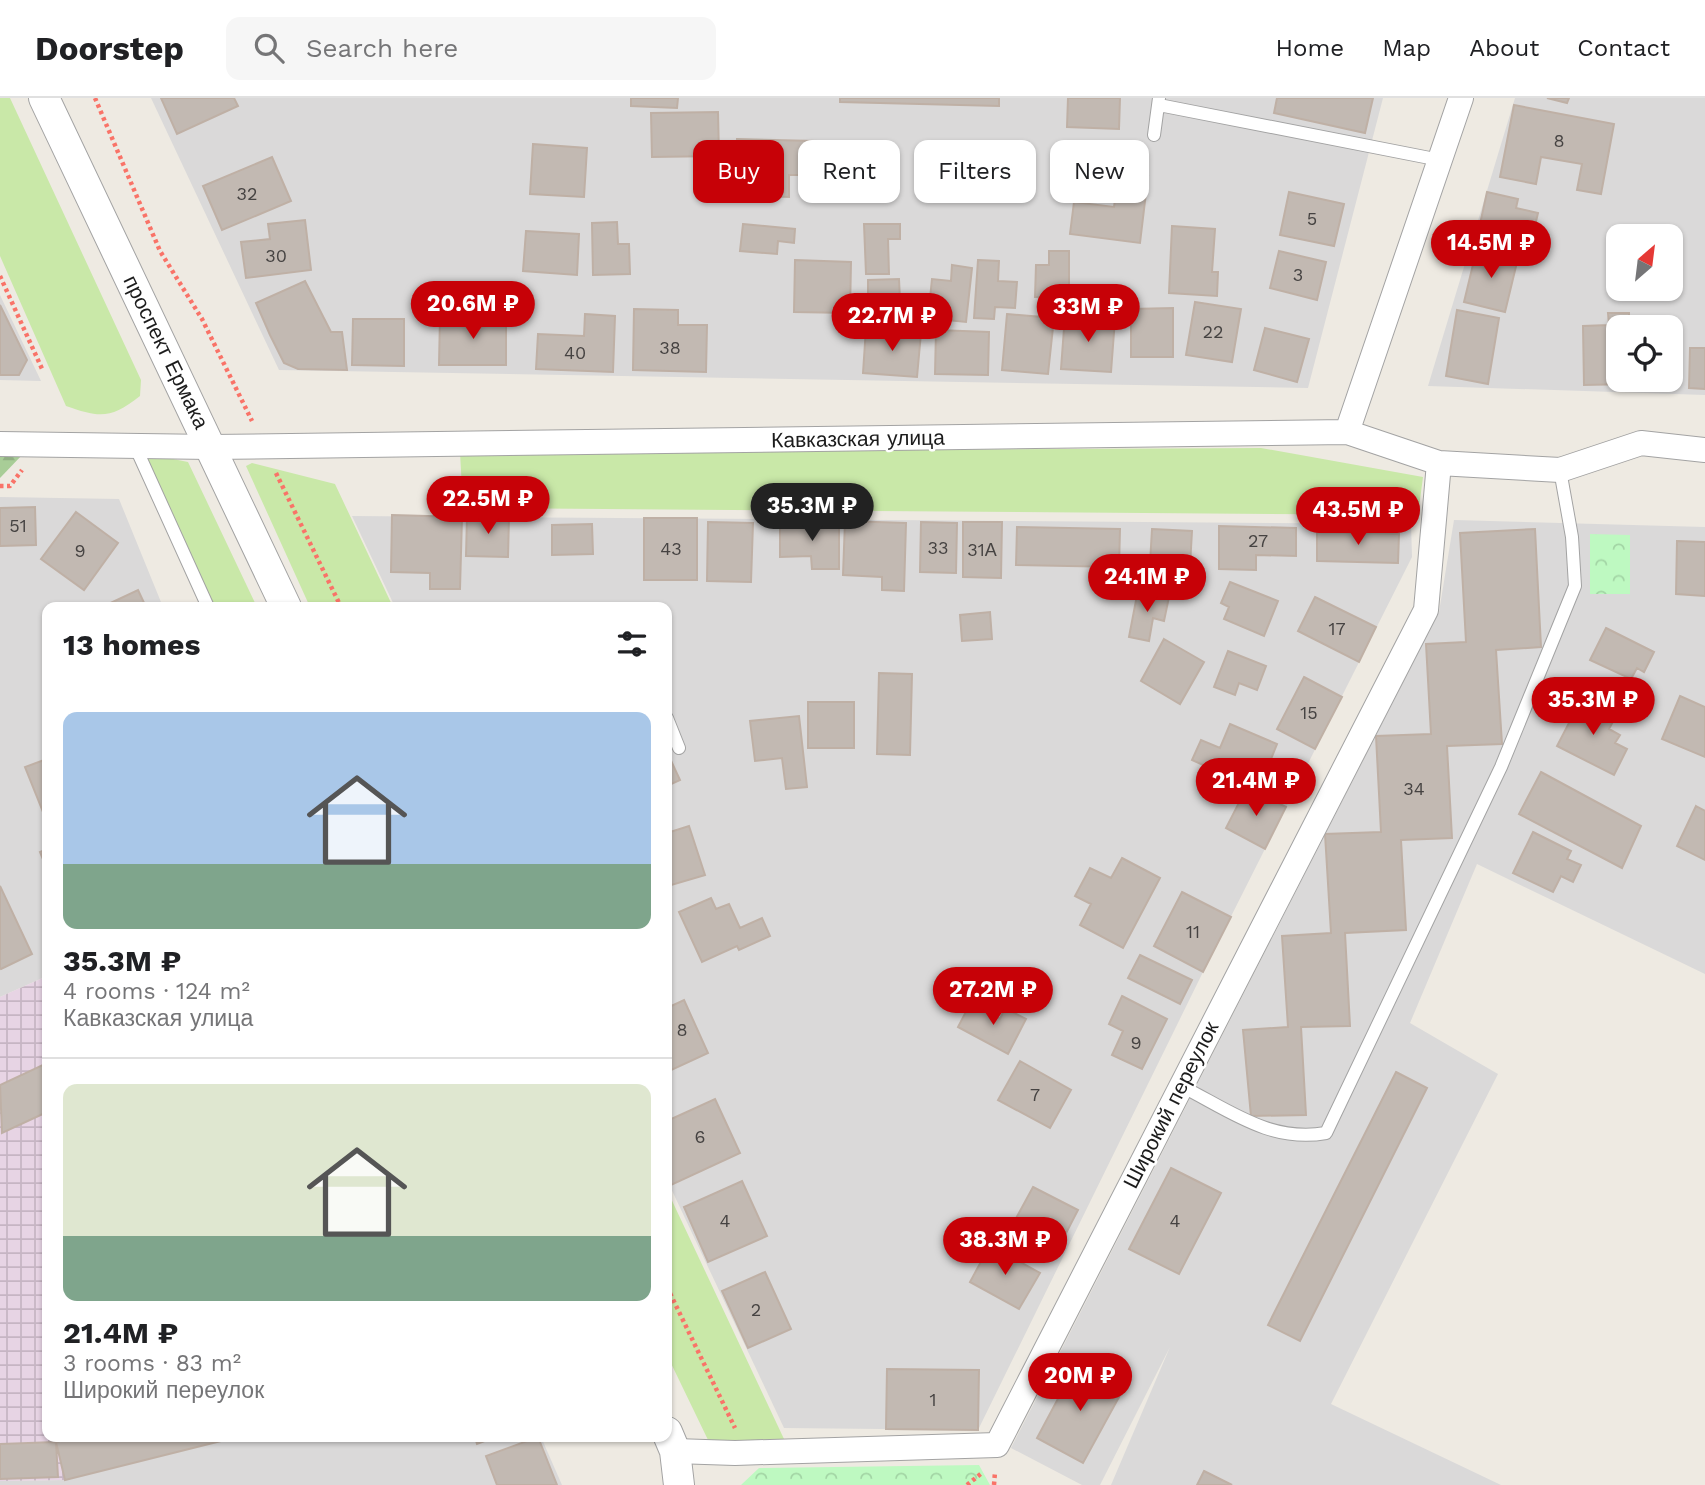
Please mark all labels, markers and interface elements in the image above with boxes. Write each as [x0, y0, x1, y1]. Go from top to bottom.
search box [226, 17, 716, 80]
text: Doorstep [35, 29, 184, 68]
icon: search [250, 29, 288, 67]
text: Search here [306, 33, 458, 63]
text: Home [1276, 34, 1344, 62]
text: Map [1382, 34, 1431, 62]
text: About [1469, 34, 1539, 62]
text: Contact [1577, 34, 1670, 62]
house number: 8 [1553, 130, 1565, 151]
chip: Buy [693, 140, 784, 203]
chip: Rent [798, 140, 900, 203]
chip: Filters [914, 140, 1036, 203]
chip: New [1050, 140, 1149, 203]
house number: 32 [237, 183, 258, 204]
house number: 5 [1307, 208, 1317, 229]
pin: 14.5M ₽ [1426, 220, 1556, 280]
north arrow [1606, 224, 1684, 301]
map controls [1606, 224, 1683, 392]
text: 14.5M ₽ [1447, 229, 1535, 256]
house number: 30 [265, 245, 287, 266]
house number: 3 [1293, 264, 1303, 285]
street label: проспект Ермака [118, 271, 215, 433]
pin: 20.6M ₽ [408, 282, 538, 341]
pin: 33M ₽ [1039, 285, 1137, 344]
text: 20.6M ₽ [427, 290, 519, 317]
text: 33M ₽ [1053, 293, 1123, 320]
pin: 22.7M ₽ [827, 294, 957, 353]
text: 22.7M ₽ [848, 302, 936, 329]
button: locate [1606, 315, 1683, 392]
house number: 22 [1203, 321, 1224, 342]
house number: 38 [659, 337, 681, 358]
house number: 40 [564, 342, 586, 363]
street label: Кавказская улица [771, 424, 945, 453]
pin: 22.5M ₽ [423, 476, 553, 536]
pin: 35.3M ₽ [747, 484, 877, 543]
text: 22.5M ₽ [443, 485, 533, 512]
pin: 43.5M ₽ [1293, 488, 1423, 547]
text: 35.3M ₽ [767, 492, 857, 519]
text: 43.5M ₽ [1312, 496, 1404, 523]
house number: 51 [9, 515, 27, 536]
house number: 27 [1248, 530, 1268, 551]
house number: 33 [928, 537, 949, 558]
house number: 43 [660, 538, 682, 559]
house number: 31А [967, 539, 997, 560]
house number: 9 [74, 540, 86, 561]
pin: 24.1M ₽ [1082, 554, 1212, 614]
text: 24.1M ₽ [1104, 563, 1190, 590]
house number: 17 [1328, 618, 1346, 639]
icon: filters [613, 625, 651, 663]
text: 13 homes [63, 627, 200, 662]
pin: 35.3M ₽ [1528, 678, 1658, 737]
text: 35.3M ₽ [1548, 686, 1638, 713]
house number: 15 [1300, 702, 1318, 723]
icon: home [294, 757, 420, 883]
pin: 21.4M ₽ [1191, 758, 1321, 818]
text: 21.4M ₽ [1212, 767, 1300, 794]
house number: 34 [1403, 778, 1425, 799]
house number: 11 [1186, 921, 1200, 942]
text: 35.3M ₽ [63, 943, 181, 978]
pin: 27.2M ₽ [928, 968, 1058, 1027]
text: 27.2M ₽ [949, 976, 1037, 1003]
text: 4 rooms · 124 m² [63, 978, 250, 1005]
text: Кавказская улица [63, 1005, 253, 1032]
street label: Широкий переулок [1118, 1017, 1224, 1192]
house number: 8 [676, 1019, 688, 1040]
house number: 9 [1130, 1032, 1142, 1053]
house number: 7 [1030, 1084, 1040, 1105]
house number: 6 [695, 1126, 705, 1147]
icon: home [294, 1129, 420, 1255]
house number: 4 [720, 1210, 731, 1231]
house number: 4 [1170, 1210, 1181, 1231]
pin: 38.3M ₽ [940, 1218, 1070, 1277]
text: 38.3M ₽ [959, 1226, 1051, 1253]
house number: 2 [751, 1299, 761, 1320]
text: 21.4M ₽ [63, 1315, 178, 1350]
text: 3 rooms · 83 m² [63, 1350, 241, 1377]
pin: 20M ₽ [1031, 1354, 1129, 1413]
text: 20M ₽ [1044, 1362, 1116, 1389]
text: Широкий переулок [63, 1377, 264, 1404]
house number: 1 [929, 1389, 937, 1410]

